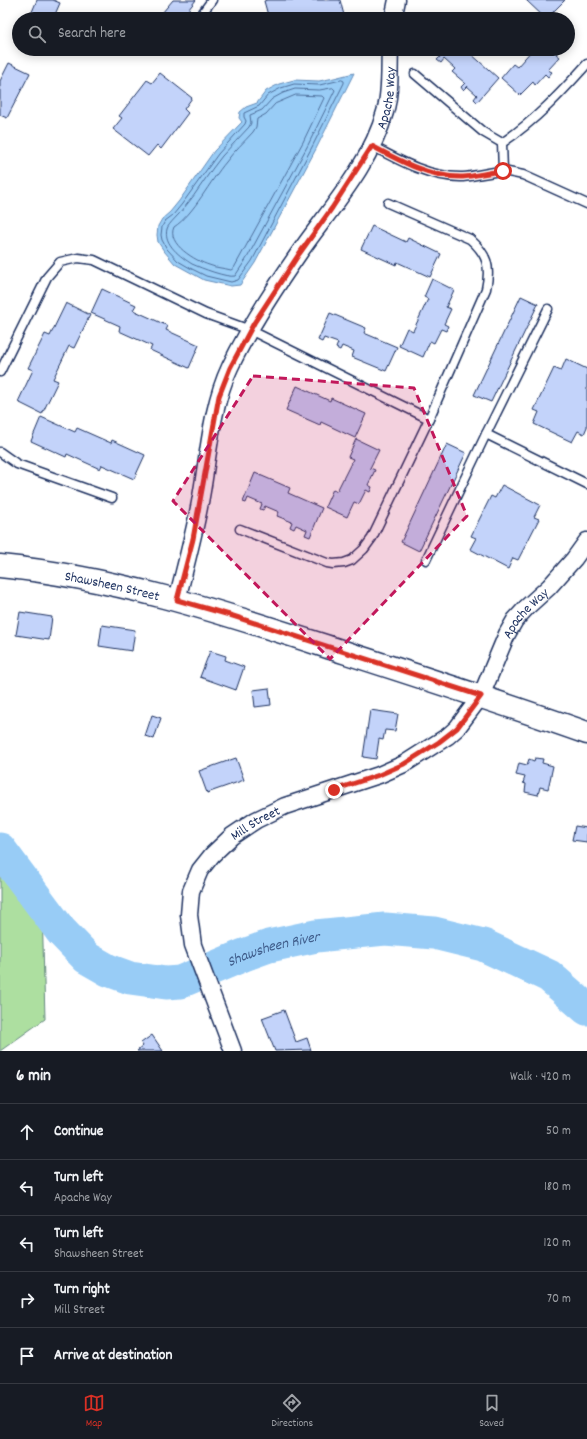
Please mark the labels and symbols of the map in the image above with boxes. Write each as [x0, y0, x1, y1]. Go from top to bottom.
street label: Apache Way [372, 66, 402, 132]
route start [494, 162, 512, 180]
street label: Shawsheen Street [63, 567, 161, 607]
street label: Apache Way [498, 584, 554, 643]
route end [325, 781, 343, 799]
street label: Mill Street [227, 802, 284, 846]
water label: Shawsheen River [224, 927, 322, 974]

